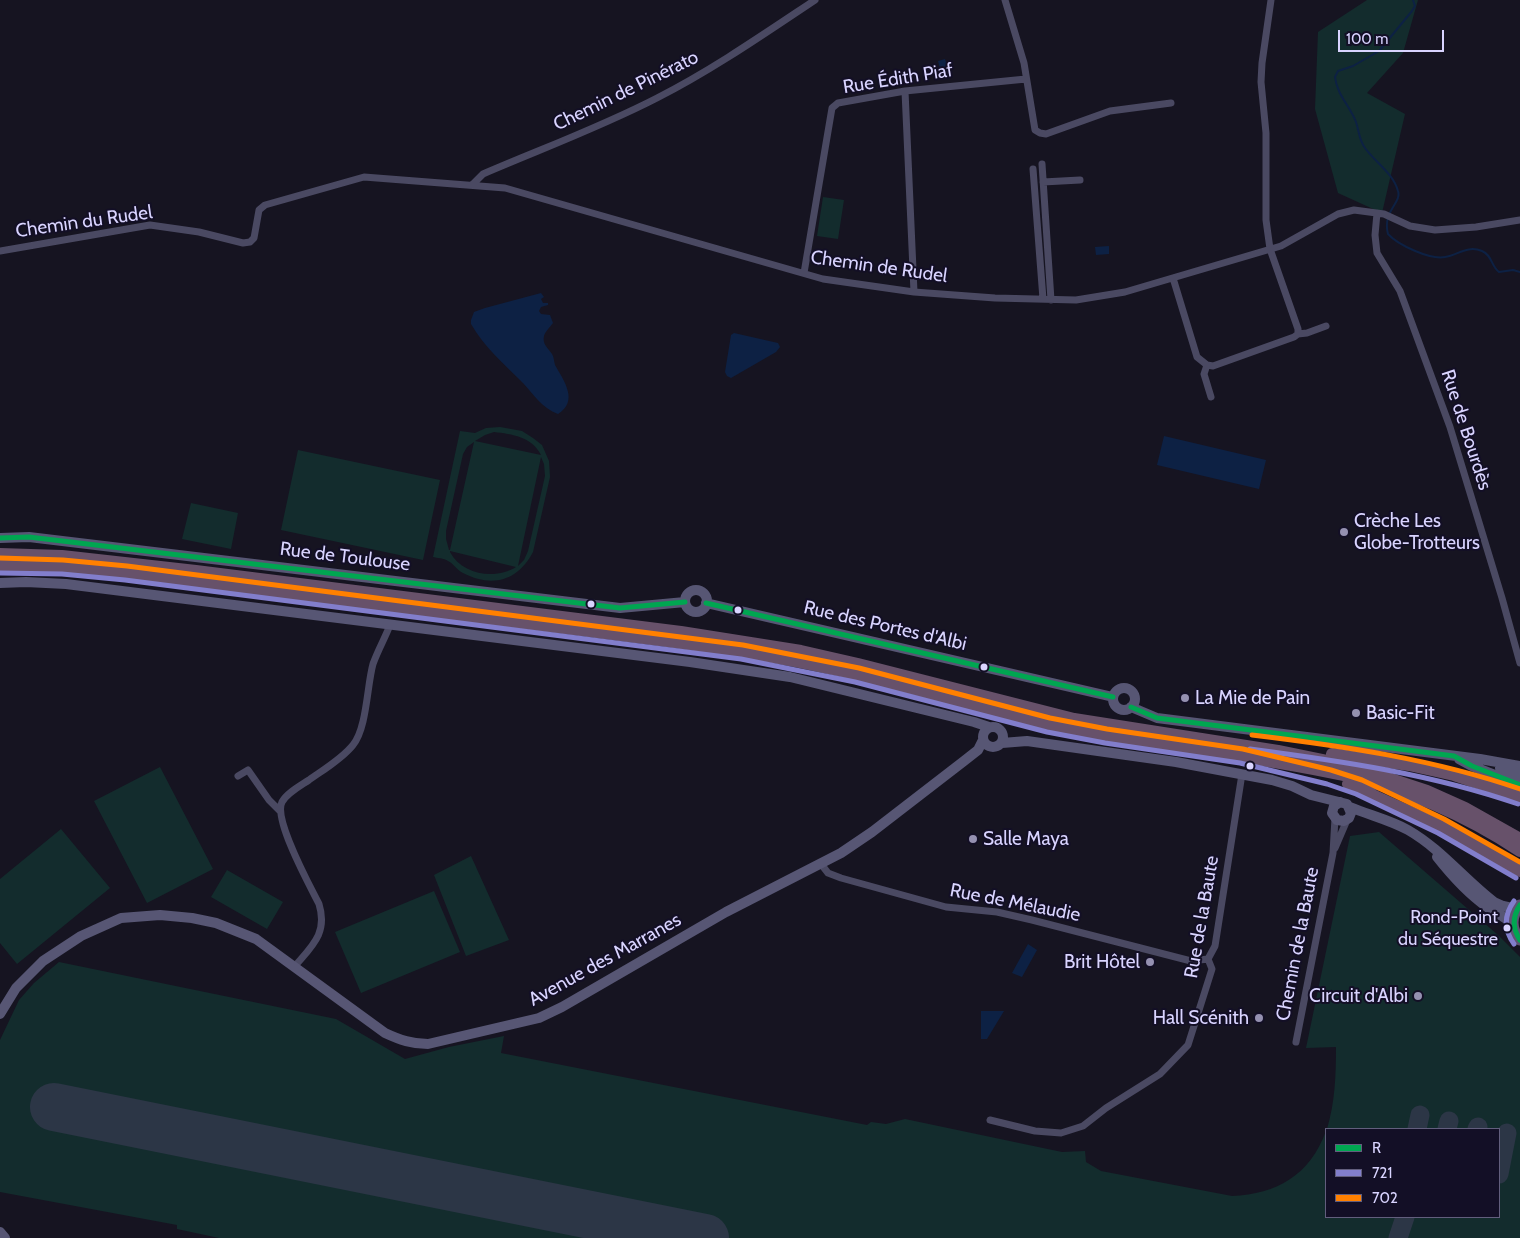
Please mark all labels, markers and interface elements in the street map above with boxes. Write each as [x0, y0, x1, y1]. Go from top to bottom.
scale bar [1340, 20, 1446, 52]
text: 100 m [1346, 30, 1388, 48]
street label: Chemin de Pinérato [550, 46, 702, 136]
street label: Rue Édith Piaf [841, 59, 955, 99]
street label: Chemin du Rudel [14, 201, 154, 243]
street label: Chemin de Rudel [809, 246, 949, 288]
street label: Rue de Bourdès [1436, 367, 1496, 493]
place label: Crèche Les Globe-Trotteurs [1354, 510, 1480, 554]
marker: Crèche Les Globe-Trotteurs [1338, 526, 1350, 538]
street label: Rue de Toulouse [279, 538, 411, 576]
street label: Rue des Portes d'Albi [801, 596, 969, 656]
unlabelled marker [586, 599, 596, 609]
unlabelled marker [733, 605, 743, 615]
unlabelled marker [979, 662, 989, 672]
place label: La Mie de Pain [1195, 687, 1310, 709]
marker: La Mie de Pain [1179, 692, 1191, 704]
place label: Basic-Fit [1366, 702, 1435, 724]
marker: Basic-Fit [1350, 707, 1362, 719]
unlabelled marker [1245, 761, 1255, 771]
place label: Salle Maya [983, 828, 1069, 850]
marker: Salle Maya [967, 833, 979, 845]
street label: Rue de la Baute [1180, 854, 1224, 980]
street label: Chemin de la Baute [1272, 865, 1324, 1023]
street label: Rue de Mélaudie [948, 879, 1082, 927]
place label: Rond-Point du Séquestre [1398, 907, 1498, 950]
street label: Avenue des Marranes [525, 909, 685, 1011]
marker: Rond-Point du Séquestre [1502, 923, 1512, 933]
place label: Brit Hôtel [1064, 951, 1140, 973]
marker: Brit Hôtel [1144, 956, 1156, 968]
place label: Circuit d'Albi [1309, 985, 1408, 1007]
marker: Circuit d'Albi [1412, 990, 1424, 1002]
place label: Hall Scénith [1153, 1007, 1249, 1029]
marker: Hall Scénith [1253, 1012, 1265, 1024]
legend [1325, 1128, 1500, 1218]
text: R [1372, 1139, 1381, 1157]
text: 721 [1372, 1164, 1392, 1182]
text: 702 [1372, 1189, 1398, 1207]

